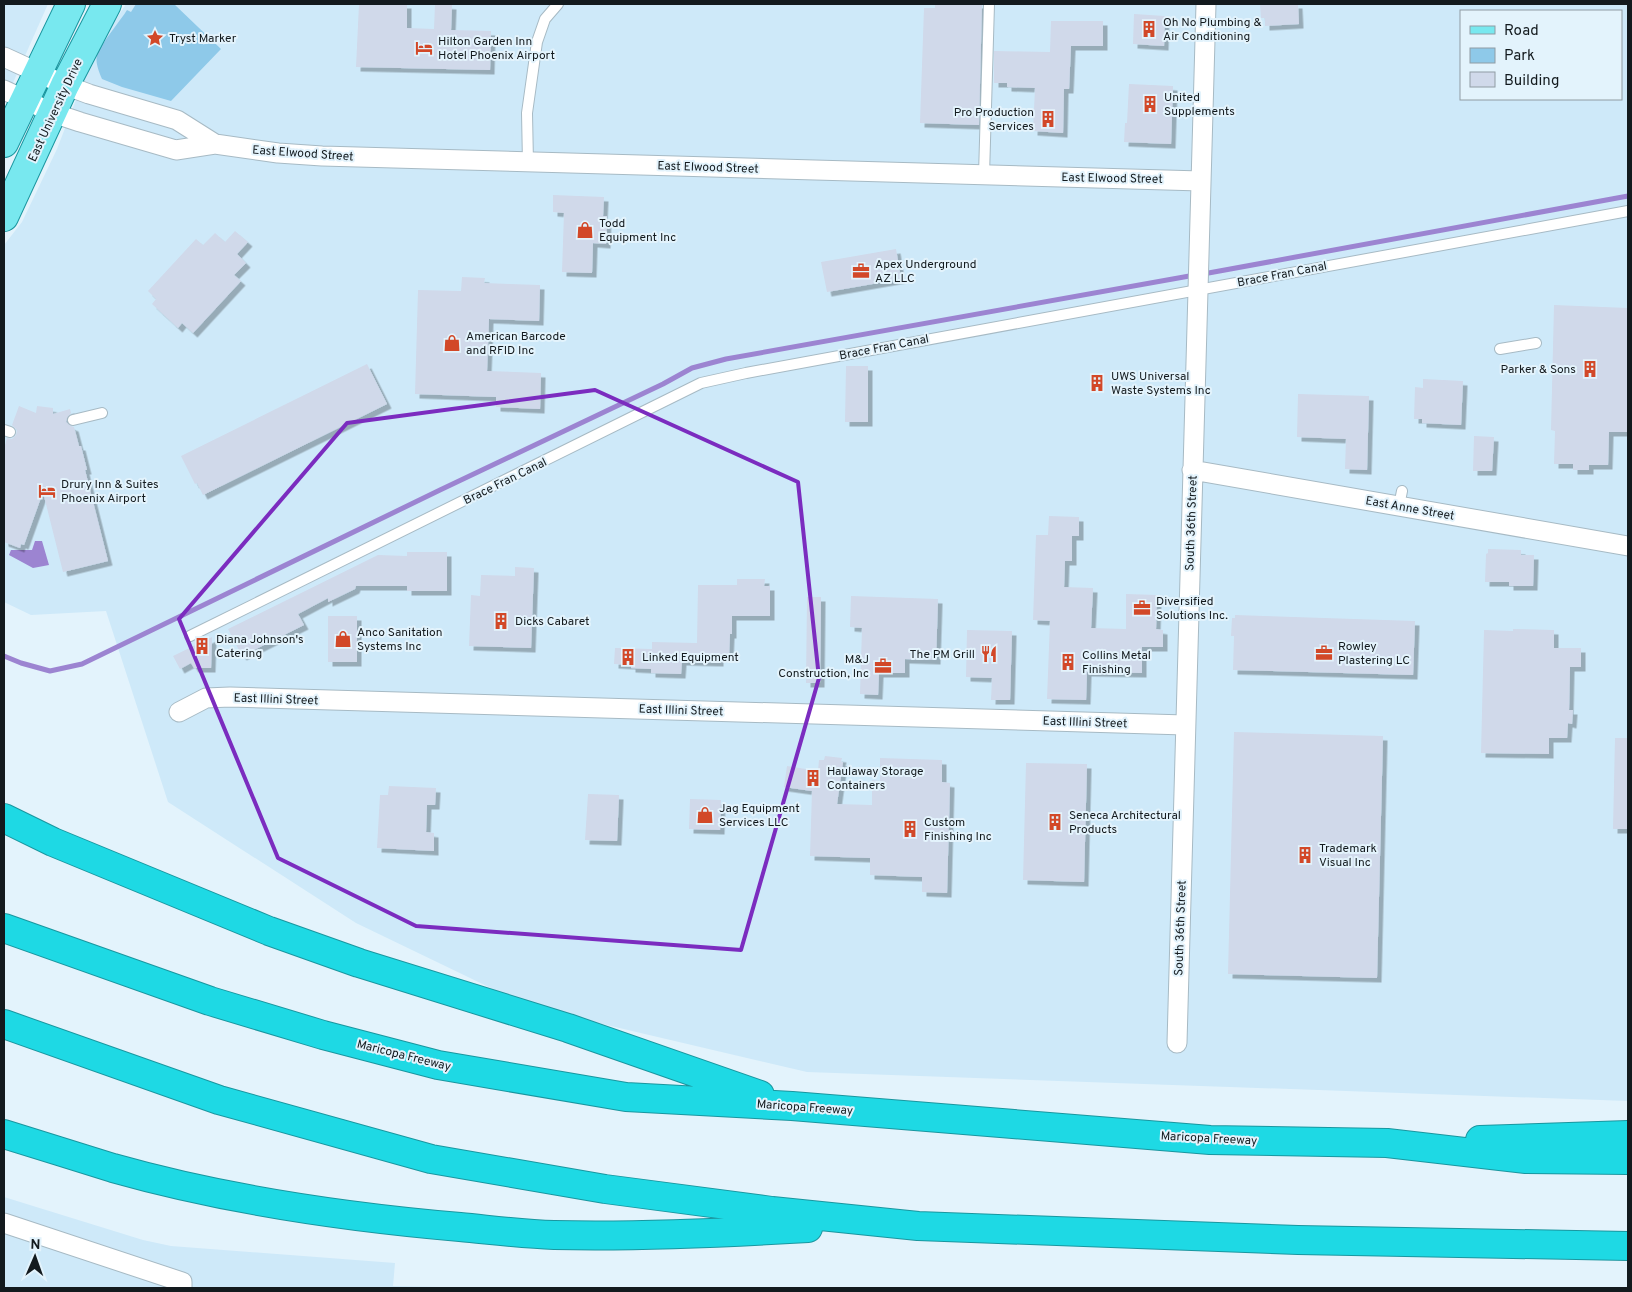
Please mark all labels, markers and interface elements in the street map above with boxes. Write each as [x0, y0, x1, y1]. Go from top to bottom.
legend [1460, 10, 1622, 100]
place label: Oh No Plumbing & Air Conditioning [1163, 15, 1262, 45]
building icon: Oh No Plumbing & Air Conditioning [1139, 19, 1159, 39]
text: Road [1504, 22, 1539, 41]
place icon: Tryst Marker [145, 28, 165, 48]
place label: Tryst Marker [169, 31, 237, 47]
place label: Hilton Garden Inn Hotel Phoenix Airport [438, 34, 555, 64]
hotel icon: Hilton Garden Inn Hotel Phoenix Airport [414, 38, 434, 58]
text: Park [1504, 47, 1535, 66]
street label: East University Drive [25, 56, 87, 165]
text: Building [1504, 72, 1559, 91]
place label: United Supplements [1164, 90, 1235, 120]
building icon: United Supplements [1140, 94, 1160, 114]
place label: Pro Production Services [954, 105, 1034, 135]
building icon: Pro Production Services [1038, 109, 1058, 129]
street label: East Elwood Street [252, 142, 354, 166]
street label: East Elwood Street [657, 158, 759, 178]
street label: East Elwood Street [1061, 170, 1163, 188]
place label: Todd Equipment Inc [599, 216, 676, 246]
shop icon: Todd Equipment Inc [575, 220, 595, 240]
place label: Apex Underground AZ LLC [875, 257, 977, 287]
street label: Brace Fran Canal [1236, 258, 1328, 292]
office icon: Apex Underground AZ LLC [851, 261, 871, 281]
place label: American Barcode and RFID Inc [466, 329, 566, 359]
street label: Brace Fran Canal [838, 331, 930, 365]
shop icon: American Barcode and RFID Inc [442, 333, 462, 353]
building icon: Parker & Sons [1580, 359, 1600, 379]
place label: Parker & Sons [1501, 362, 1576, 378]
place label: UWS Universal Waste Systems Inc [1111, 369, 1211, 399]
building icon: UWS Universal Waste Systems Inc [1087, 373, 1107, 393]
street label: Brace Fran Canal [461, 455, 550, 509]
street label: South 36th Street [1182, 475, 1202, 571]
place label: Drury Inn & Suites Phoenix Airport [61, 477, 159, 507]
hotel icon: Drury Inn & Suites Phoenix Airport [37, 481, 57, 501]
street label: East Anne Street [1364, 493, 1456, 525]
place label: Diversified Solutions Inc. [1156, 594, 1228, 624]
office icon: Diversified Solutions Inc. [1132, 598, 1152, 618]
building icon: Dicks Cabaret [491, 611, 511, 631]
place label: Dicks Cabaret [515, 614, 590, 630]
place label: Anco Sanitation Systems Inc [357, 625, 442, 655]
shop icon: Anco Sanitation Systems Inc [333, 629, 353, 649]
place label: Diana Johnson's Catering [216, 632, 304, 662]
building icon: Diana Johnson's Catering [192, 636, 212, 656]
place label: Rowley Plastering LC [1338, 639, 1410, 669]
office icon: Rowley Plastering LC [1314, 643, 1334, 663]
restaurant icon: The PM Grill [979, 644, 999, 664]
building icon: Linked Equipment [618, 647, 638, 667]
place label: The PM Grill [910, 647, 975, 663]
place label: Collins Metal Finishing [1082, 648, 1151, 678]
place label: Linked Equipment [642, 650, 739, 666]
place label: M&J Construction, Inc [778, 652, 869, 682]
building icon: Collins Metal Finishing [1058, 652, 1078, 672]
office icon: M&J Construction, Inc [873, 656, 893, 676]
street label: East Illini Street [233, 691, 319, 709]
street label: East Illini Street [638, 702, 724, 720]
street label: East Illini Street [1042, 714, 1128, 732]
place label: Haulaway Storage Containers [827, 764, 924, 794]
building icon: Haulaway Storage Containers [803, 768, 823, 788]
place label: Jag Equipment Services LLC [719, 801, 800, 831]
shop icon: Jag Equipment Services LLC [695, 805, 715, 825]
place label: Seneca Architectural Products [1069, 808, 1181, 838]
building icon: Seneca Architectural Products [1045, 812, 1065, 832]
place label: Custom Finishing Inc [924, 815, 992, 845]
building icon: Custom Finishing Inc [900, 819, 920, 839]
place label: Trademark Visual Inc [1319, 841, 1377, 871]
building icon: Trademark Visual Inc [1295, 845, 1315, 865]
street label: South 36th Street [1171, 880, 1191, 976]
street label: Maricopa Freeway [355, 1037, 453, 1075]
street label: Maricopa Freeway [756, 1097, 854, 1119]
street label: Maricopa Freeway [1160, 1128, 1258, 1150]
north arrow [10, 1232, 60, 1282]
text: N [30, 1237, 41, 1254]

